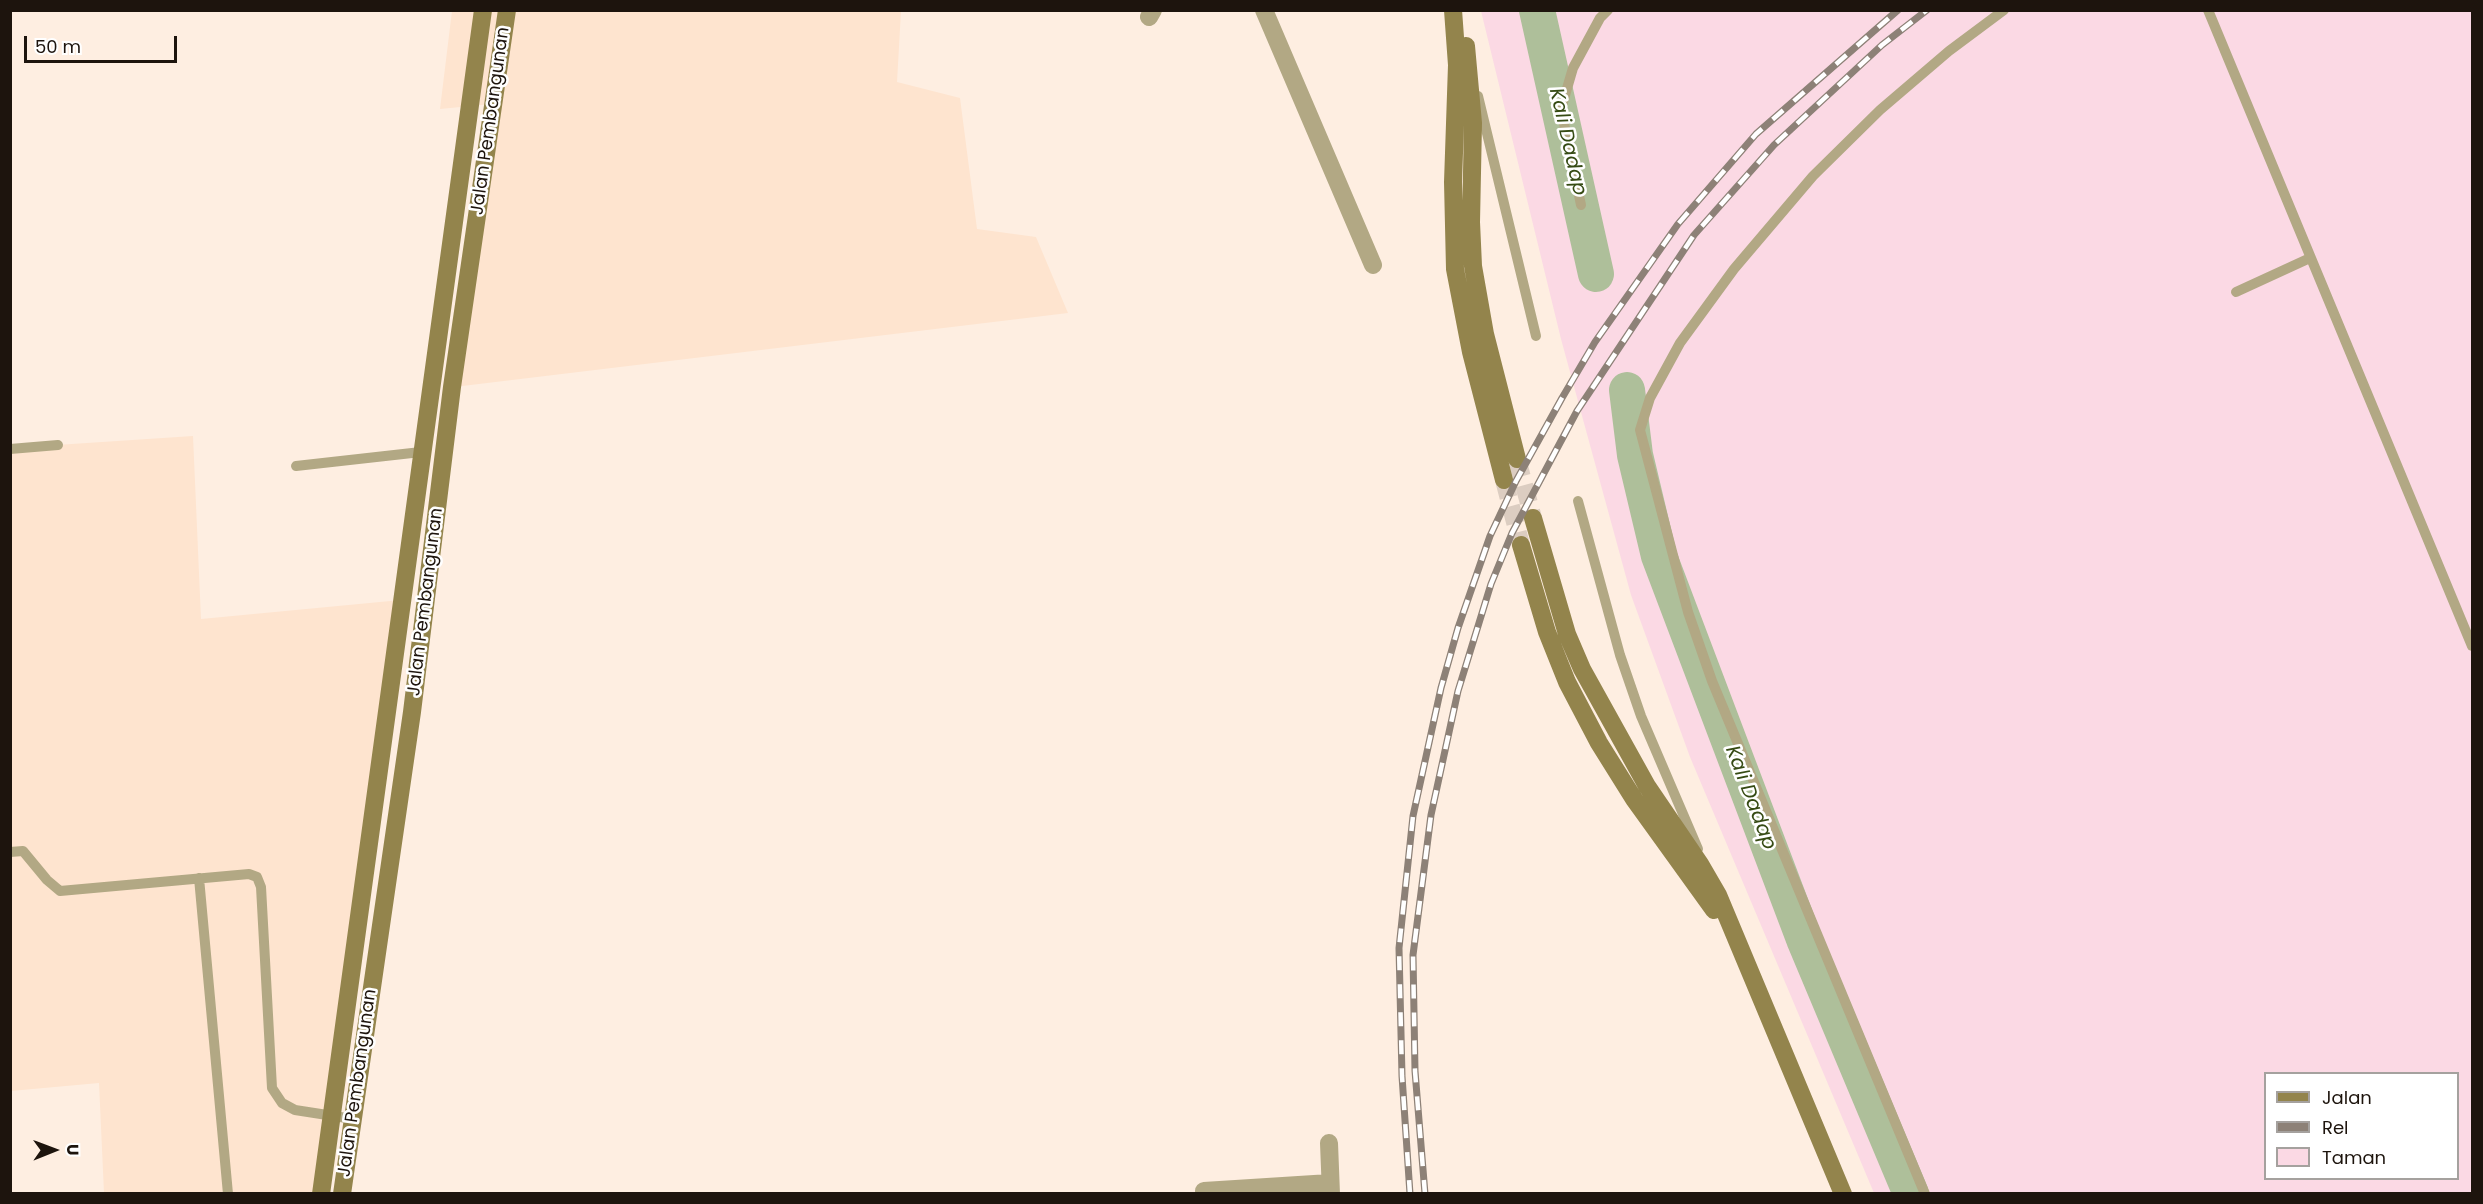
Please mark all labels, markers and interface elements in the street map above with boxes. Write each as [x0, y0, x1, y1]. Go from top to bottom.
scale bar [27, 24, 180, 62]
street label: Jalan Pembangunan [467, 26, 515, 216]
text: 50 m [35, 34, 81, 59]
water label: Kali Dadap [1543, 86, 1591, 198]
street label: Jalan Pembangunan [404, 507, 448, 697]
water label: Kali Dadap [1719, 743, 1781, 853]
street label: Jalan Pembangunan [334, 988, 382, 1178]
legend [2264, 1072, 2459, 1180]
text: Jalan [2322, 1085, 2372, 1110]
text: Rel [2322, 1115, 2349, 1140]
north arrow [24, 1120, 84, 1180]
text: U [61, 1144, 84, 1156]
text: Taman [2322, 1145, 2386, 1170]

